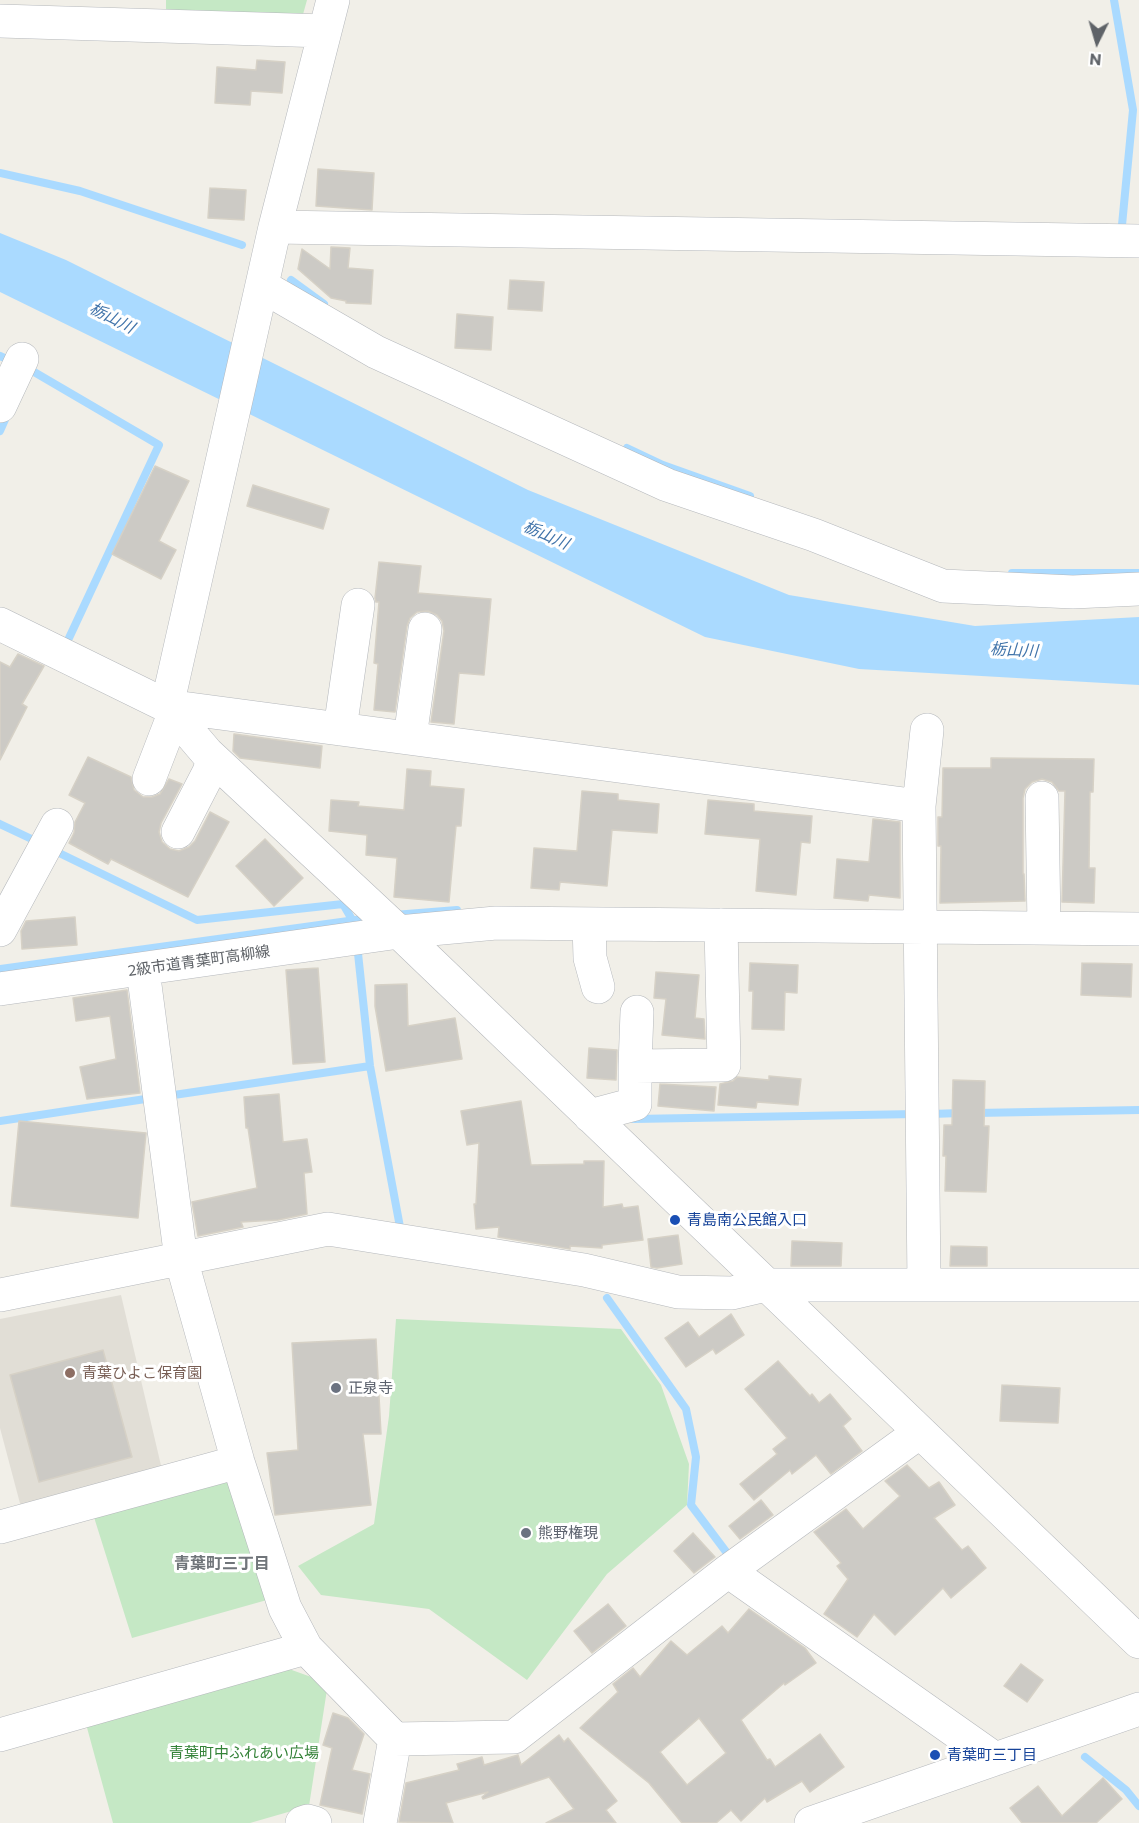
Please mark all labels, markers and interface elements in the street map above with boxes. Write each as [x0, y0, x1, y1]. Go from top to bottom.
north arrow [1067, 12, 1127, 72]
text: N [1089, 50, 1102, 70]
water label: 栃山川 [86, 299, 138, 337]
water label: 栃山川 [520, 516, 572, 554]
water label: 栃山川 [990, 639, 1038, 661]
street label: 2級市道青葉町高柳線 [127, 942, 271, 980]
place label: 青島南公民館入口 [687, 1211, 807, 1229]
marker: 青島南公民館入口 [668, 1213, 682, 1227]
place label: 青葉ひよこ保育園 [82, 1364, 202, 1382]
marker: 青葉ひよこ保育園 [63, 1366, 77, 1380]
place label: 正泉寺 [348, 1379, 393, 1397]
marker: 正泉寺 [329, 1381, 343, 1395]
place label: 熊野権現 [538, 1524, 598, 1542]
marker: 熊野権現 [519, 1526, 533, 1540]
district label: 青葉町三丁目 [174, 1554, 270, 1574]
park label: 青葉町中ふれあい広場 [169, 1744, 319, 1762]
place label: 青葉町三丁目 [947, 1746, 1037, 1764]
marker: 青葉町三丁目 [928, 1748, 942, 1762]

